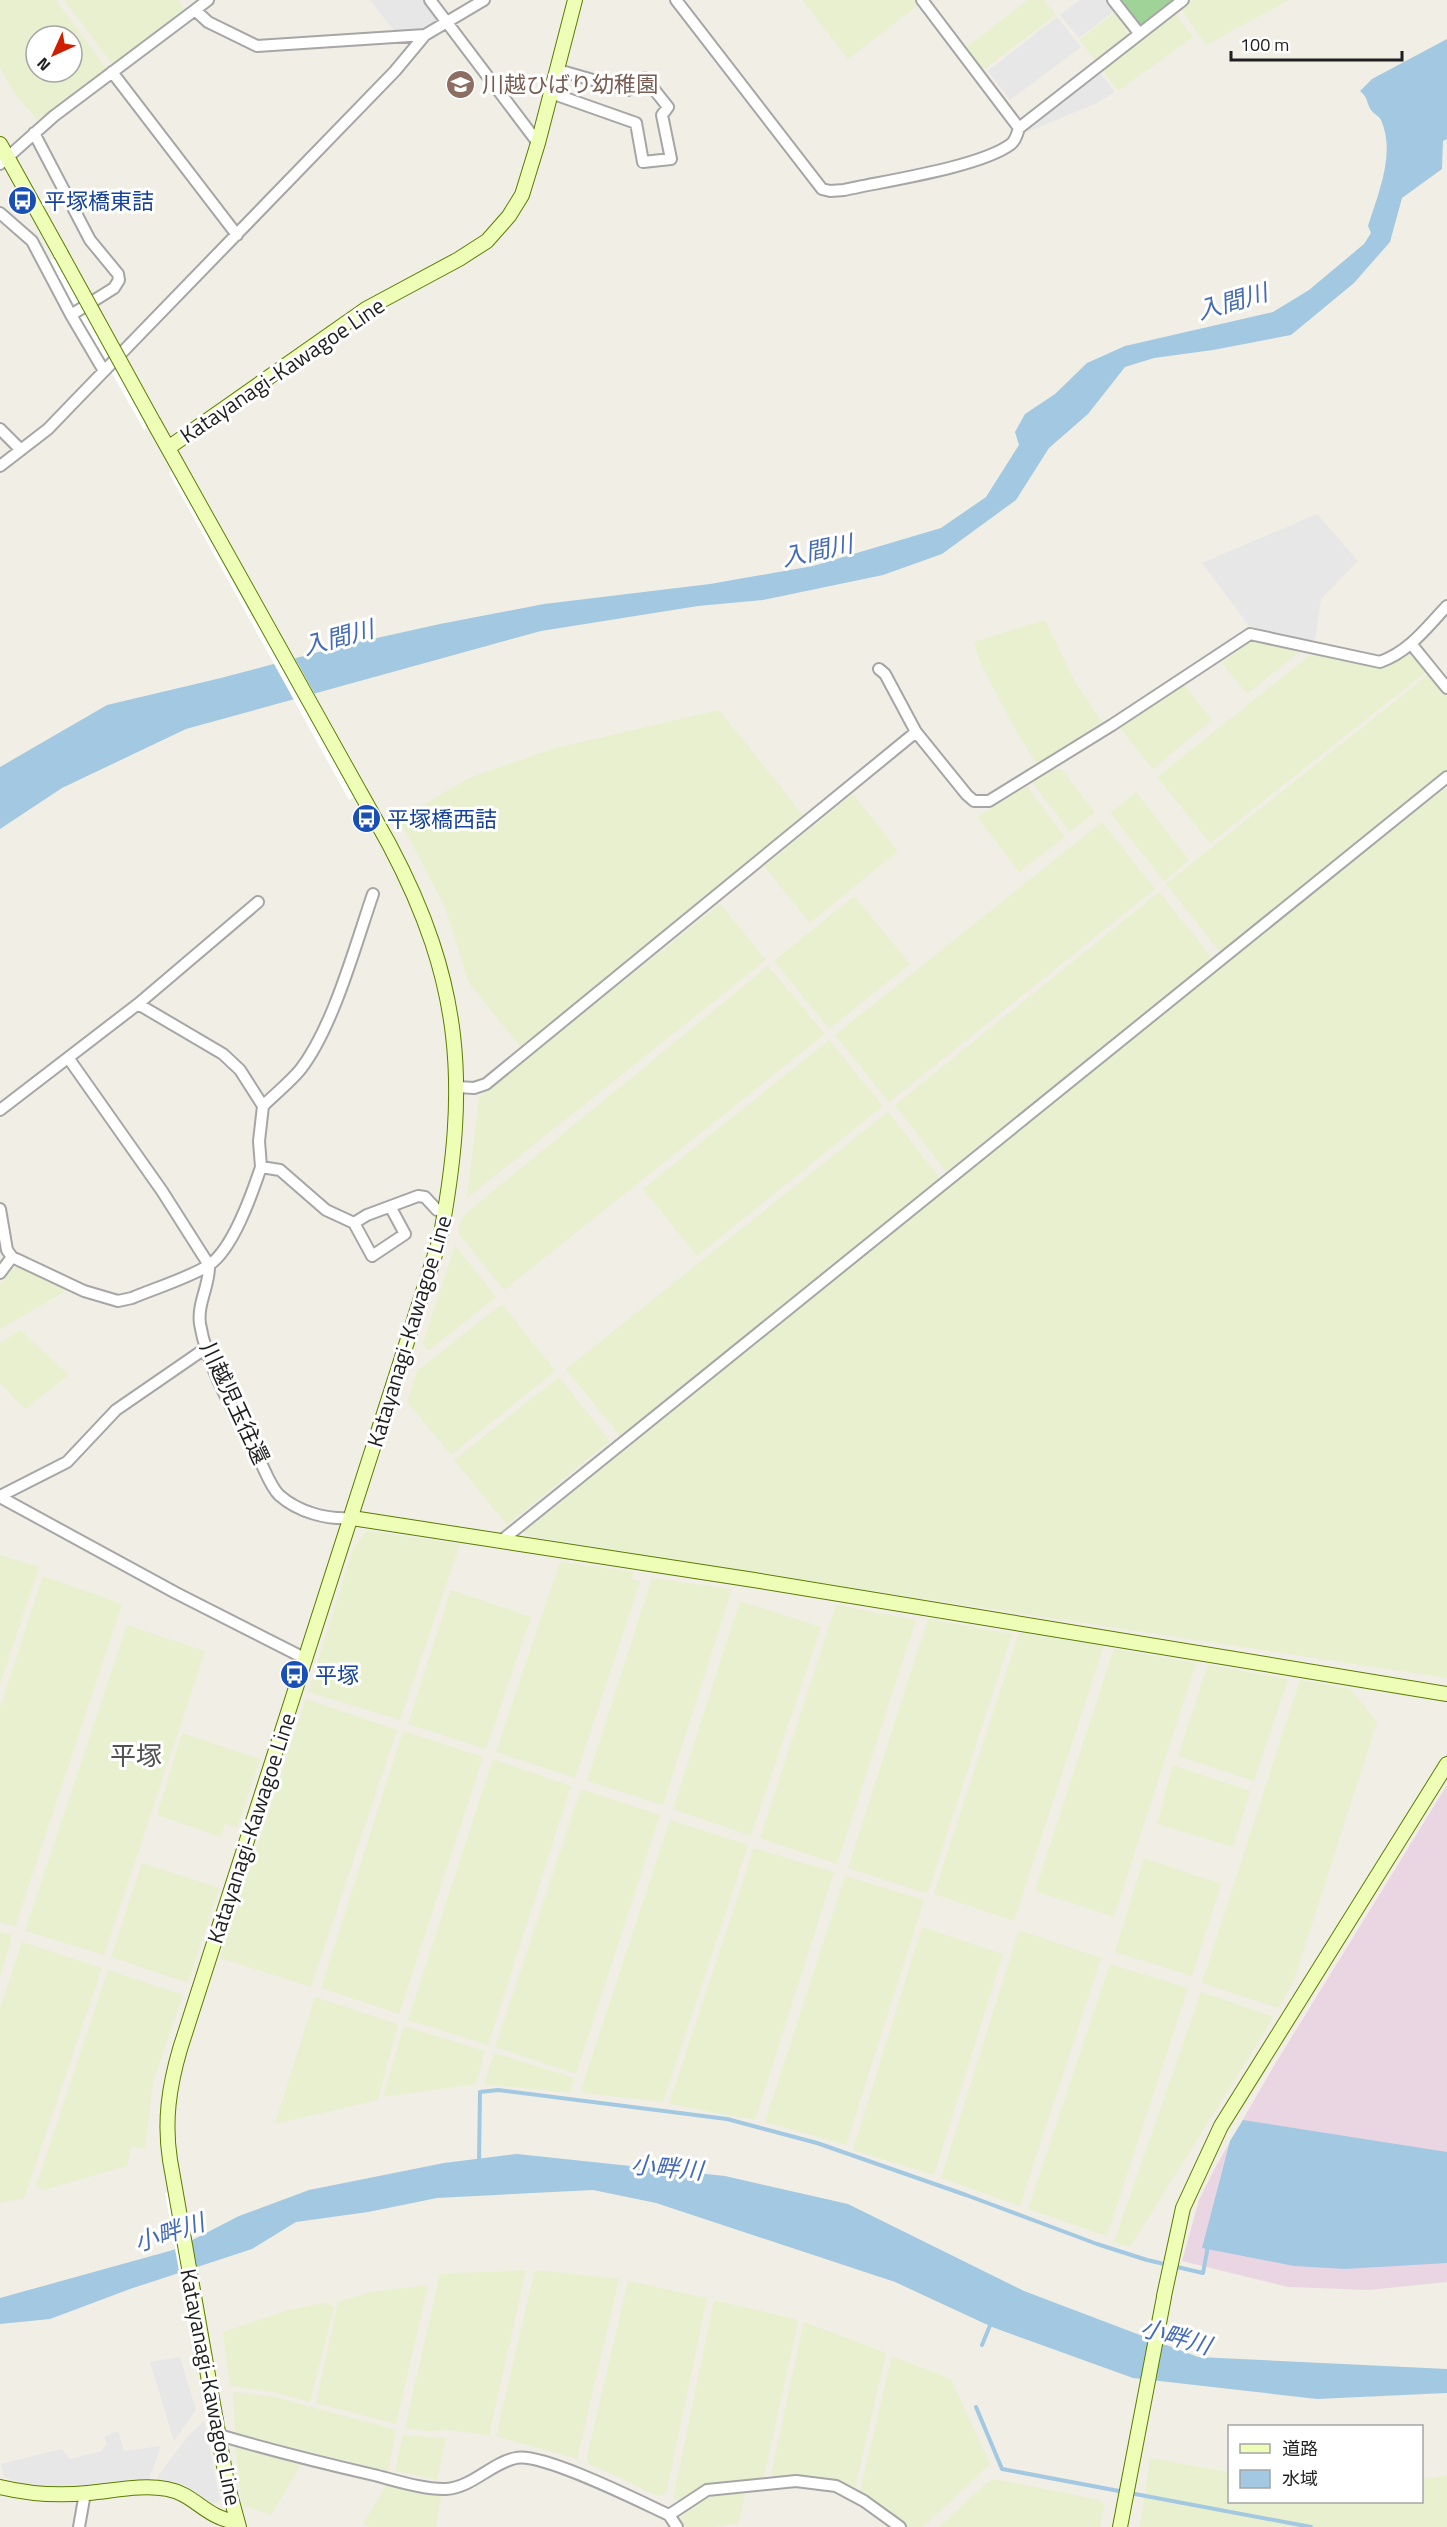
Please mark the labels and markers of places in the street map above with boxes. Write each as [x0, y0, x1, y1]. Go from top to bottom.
place label: 川越ひばり幼稚園 [482, 67, 658, 101]
school or university icon: 川越ひばり幼稚園 [445, 68, 477, 100]
place label: 平塚橋東詰 [44, 184, 154, 218]
bus stop icon: 平塚橋東詰 [7, 185, 39, 217]
place label: 平塚橋西詰 [387, 802, 497, 836]
bus stop icon: 平塚橋西詰 [350, 803, 382, 835]
place label: 平塚 [315, 1658, 359, 1692]
bus stop icon: 平塚 [278, 1659, 310, 1691]

